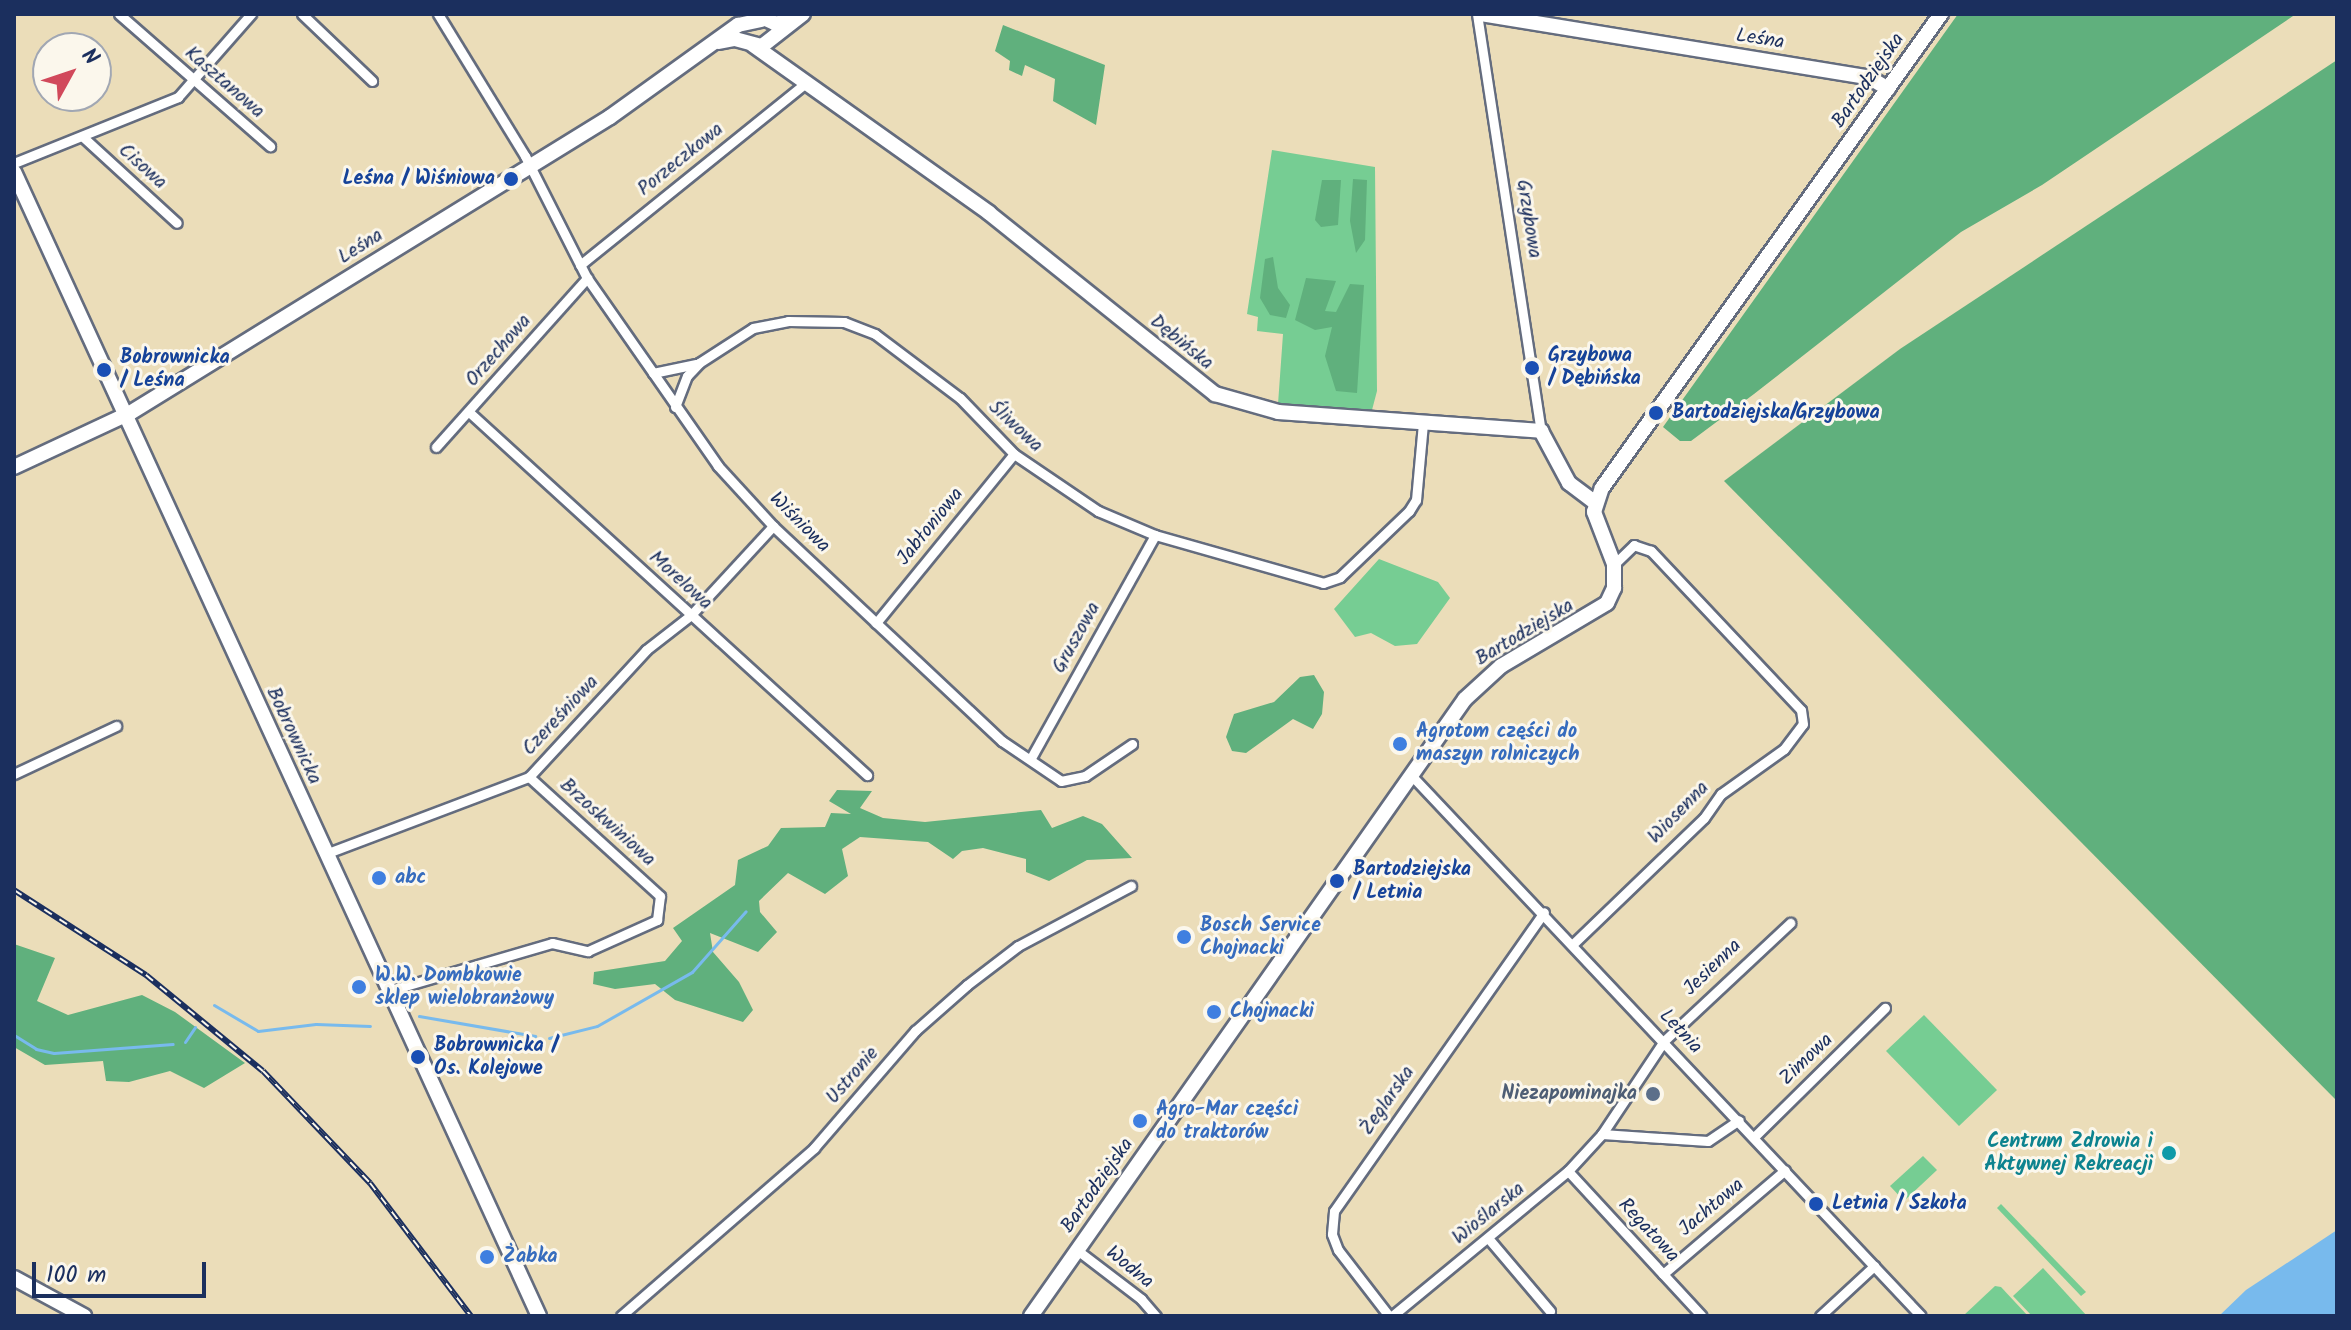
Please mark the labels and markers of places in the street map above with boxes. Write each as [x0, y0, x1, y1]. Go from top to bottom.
place label: Leśna / Wiśniowa [343, 167, 495, 191]
marker: Leśna / Wiśniowa [502, 170, 520, 188]
place label: Grzybowa / Dębińska [1548, 344, 1641, 391]
place label: Bobrownicka / Leśna [120, 346, 230, 393]
marker: Grzybowa / Dębińska [1523, 359, 1541, 377]
marker: Bobrownicka / Leśna [95, 361, 113, 379]
place label: Bartodziejska/Grzybowa [1672, 401, 1880, 425]
marker: Bartodziejska/Grzybowa [1647, 404, 1665, 422]
place label: Agrotom części do maszyn rolniczych [1416, 720, 1579, 767]
marker: Agrotom części do maszyn rolniczych [1391, 735, 1409, 753]
place label: Bartodziejska / Letnia [1353, 858, 1471, 905]
place label: abc [395, 866, 426, 890]
marker: abc [370, 869, 388, 887]
marker: Bartodziejska / Letnia [1328, 872, 1346, 890]
place label: Bosch Service Chojnacki [1200, 914, 1321, 961]
marker: Bosch Service Chojnacki [1175, 928, 1193, 946]
place label: W.W. Dombkowie sklep wielobranżowy [375, 964, 554, 1011]
marker: W.W. Dombkowie sklep wielobranżowy [350, 978, 368, 996]
place label: Chojnacki [1230, 1000, 1314, 1024]
marker: Chojnacki [1205, 1003, 1223, 1021]
place label: Bobrownicka / Os. Kolejowe [434, 1034, 557, 1081]
marker: Bobrownicka / Os. Kolejowe [409, 1048, 427, 1066]
place label: Niezapominajka [1502, 1082, 1637, 1106]
marker: Niezapominajka [1644, 1085, 1662, 1103]
place label: Agro-Mar części do traktorów [1156, 1098, 1298, 1145]
marker: Agro-Mar części do traktorów [1131, 1112, 1149, 1130]
place label: Centrum Zdrowia i Aktywnej Rekreacji [1984, 1130, 2153, 1177]
marker: Centrum Zdrowia i Aktywnej Rekreacji [2160, 1144, 2178, 1162]
place label: Letnia / Szkoła [1832, 1192, 1967, 1216]
marker: Letnia / Szkoła [1807, 1195, 1825, 1213]
place label: Żabka [503, 1245, 558, 1269]
marker: Żabka [478, 1248, 496, 1266]

